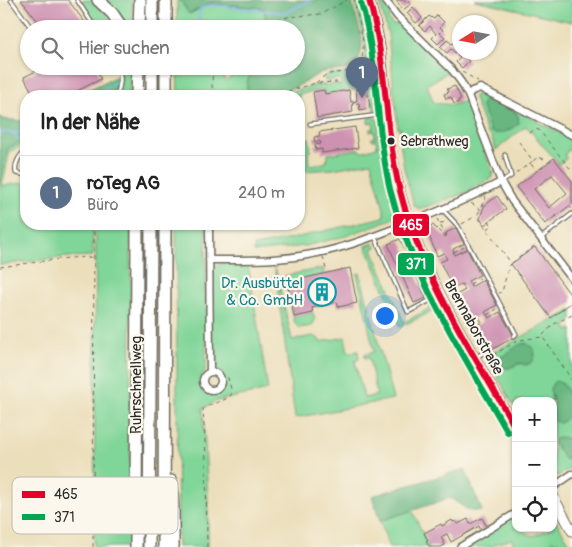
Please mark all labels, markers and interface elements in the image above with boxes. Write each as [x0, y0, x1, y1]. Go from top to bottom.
north arrow [452, 15, 497, 60]
search box [20, 20, 305, 75]
icon: search [38, 34, 66, 62]
text: Hier suchen [78, 36, 170, 60]
pin: 1 [346, 57, 378, 98]
text: In der Nähe [40, 109, 140, 136]
place label: Sebrathweg [400, 133, 469, 150]
marker: Sebrathweg [386, 136, 396, 146]
text: roTeg AG [87, 171, 160, 195]
text: 1 [53, 183, 59, 203]
text: 240 m [238, 183, 285, 203]
text: Büro [87, 195, 118, 215]
line badge: 465 [392, 213, 430, 237]
text: 465 [399, 217, 423, 234]
line badge: 371 [397, 252, 435, 276]
text: 371 [406, 256, 426, 273]
place label: Dr. Ausbüttel & Co. GmbH [221, 274, 303, 310]
street label: Brennaborstraße [440, 276, 508, 379]
building icon: Dr. Ausbüttel & Co. GmbH [307, 277, 337, 307]
your location [372, 303, 398, 329]
street label: Ruhrschnellweg [127, 336, 146, 434]
map controls [512, 397, 557, 532]
button: + [512, 397, 557, 442]
button: − [512, 442, 557, 487]
legend [12, 477, 178, 534]
text: 465 [54, 486, 78, 503]
button: locate [512, 487, 557, 532]
text: 371 [54, 509, 75, 526]

